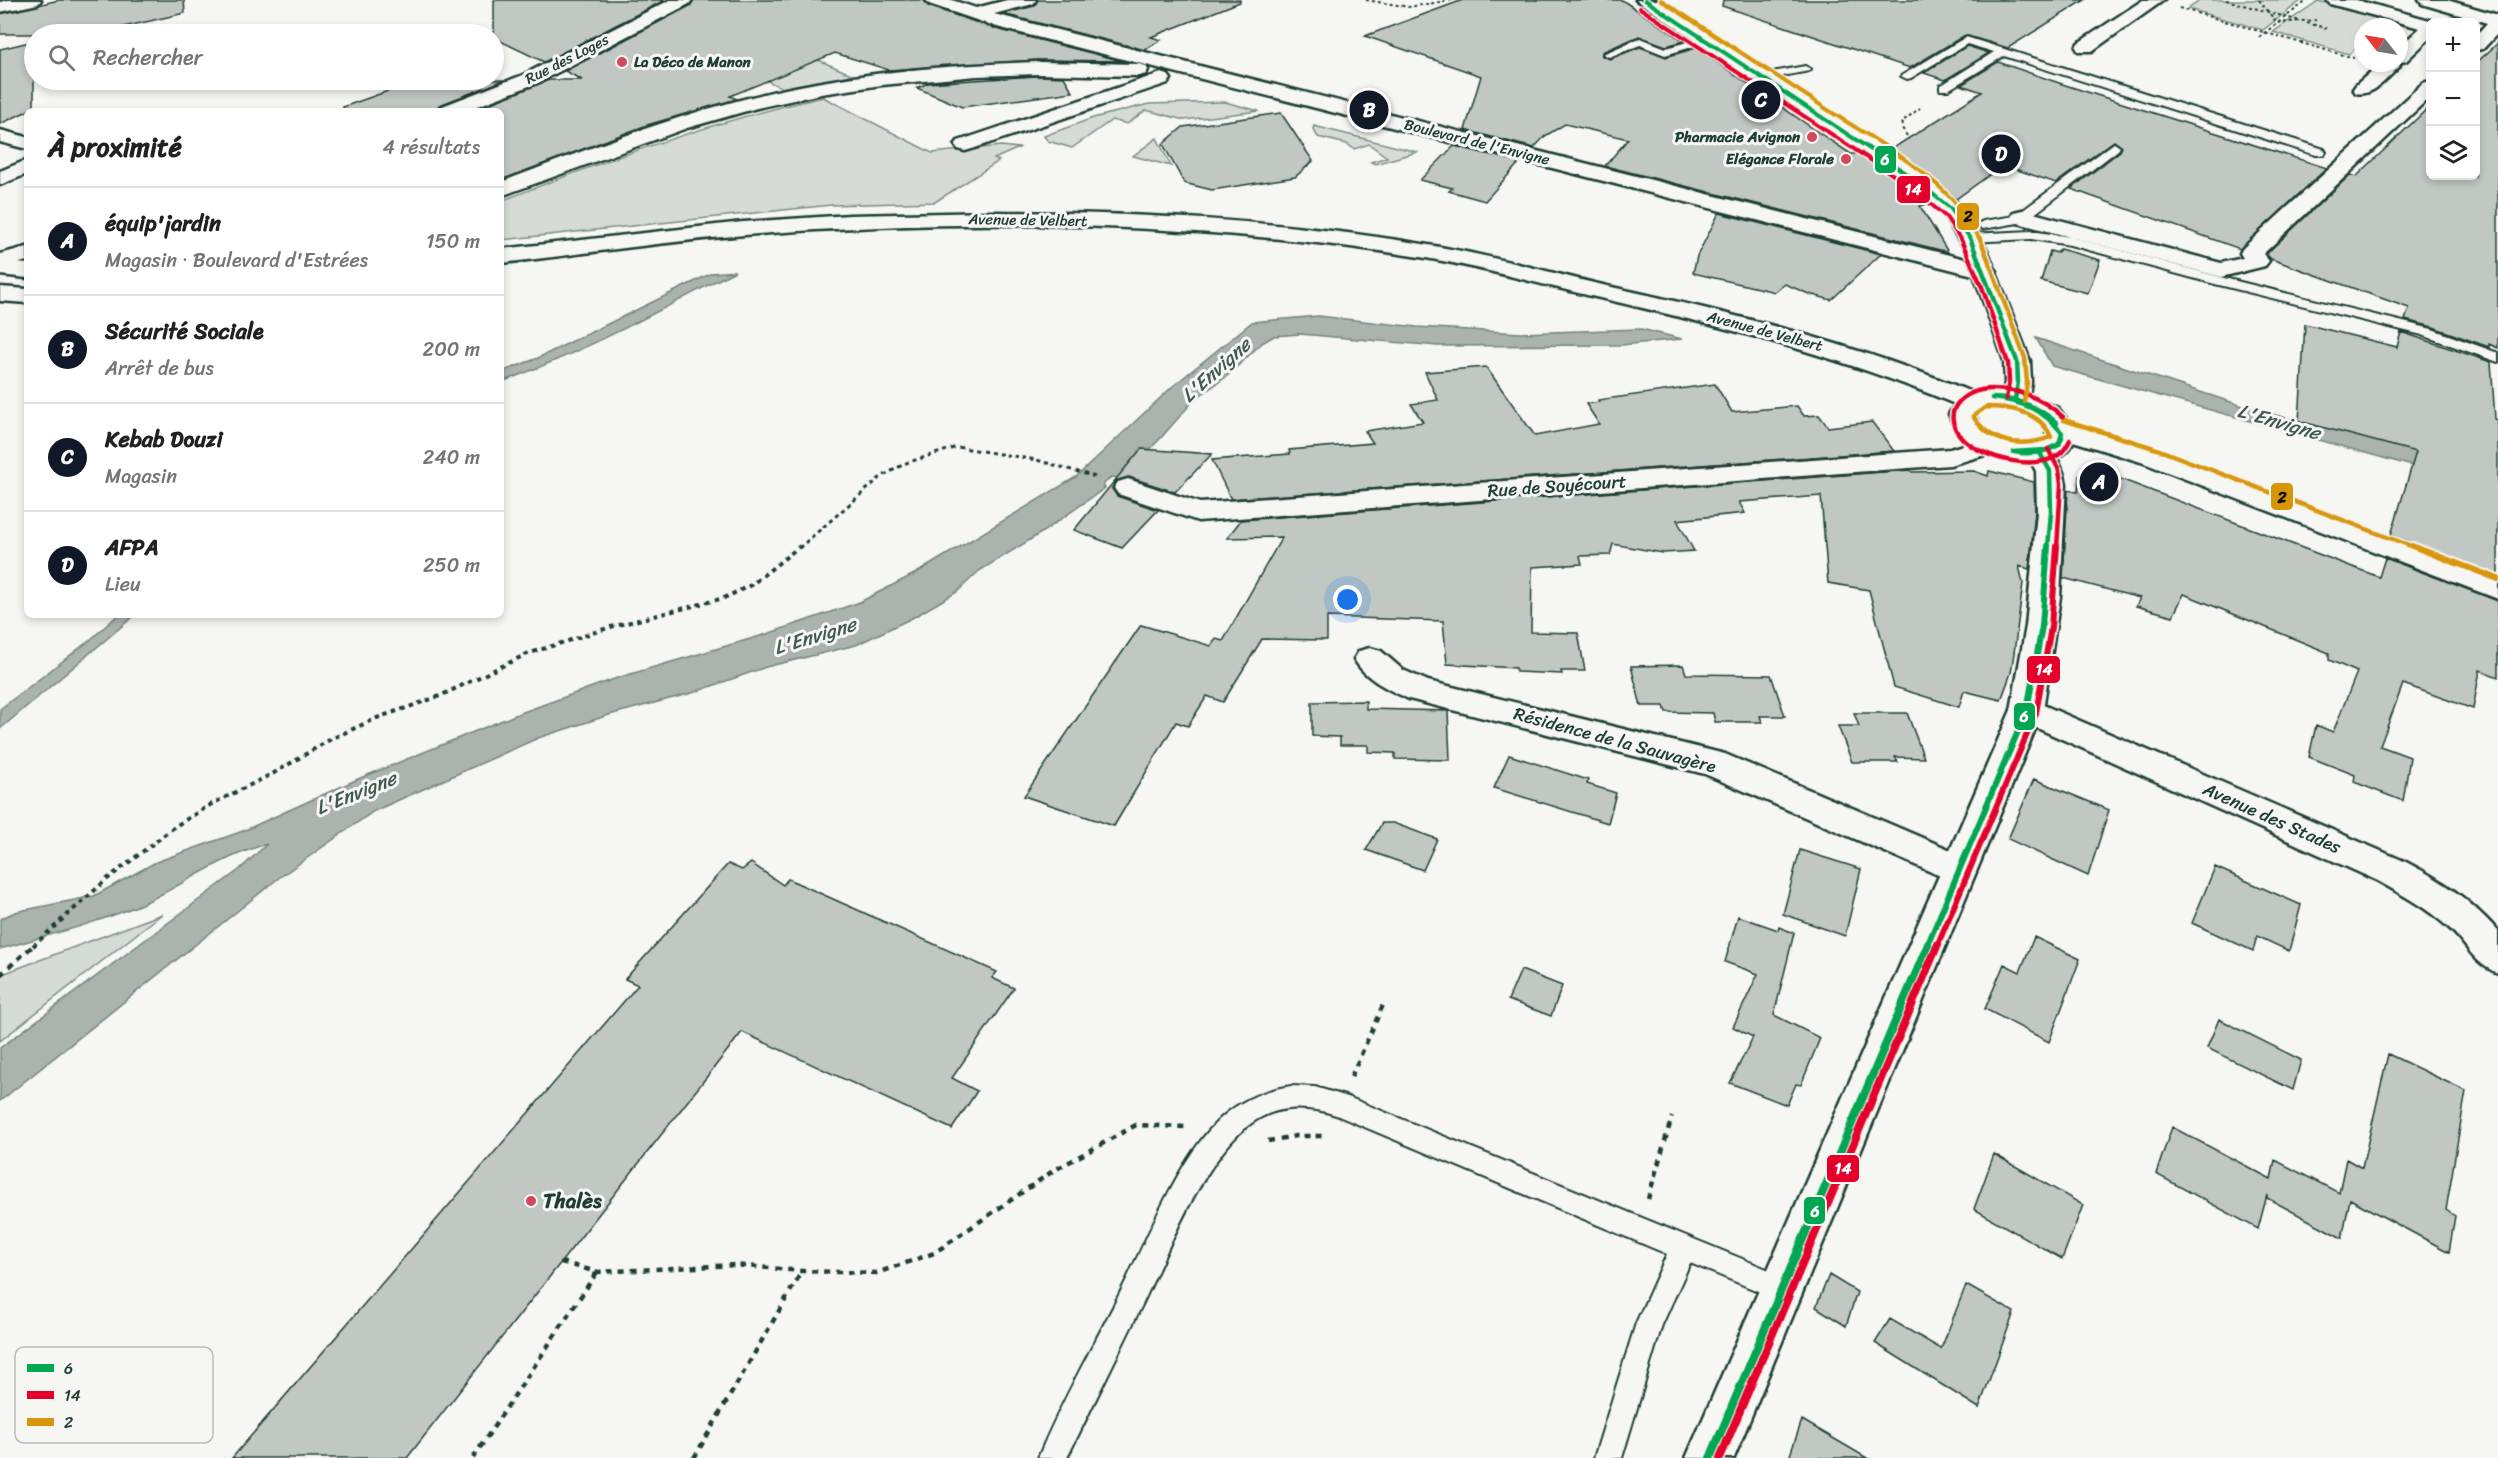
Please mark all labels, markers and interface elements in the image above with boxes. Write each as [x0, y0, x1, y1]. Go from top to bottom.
north arrow [2354, 18, 2408, 72]
map controls [2426, 18, 2480, 180]
button: + [2426, 18, 2480, 72]
search box [24, 24, 504, 90]
street label: Rue des Loges [520, 27, 614, 91]
text: Rechercher [93, 38, 203, 77]
icon: search [45, 41, 78, 74]
place label: La Déco de Manon [634, 49, 752, 75]
marker: La Déco de Manon [615, 55, 629, 69]
button: − [2426, 72, 2480, 126]
pin: C [1742, 78, 1780, 122]
pin: B [1350, 88, 1388, 132]
street label: Boulevard de l'Envigne [1401, 111, 1553, 173]
text: À proximité [48, 124, 182, 170]
place label: Pharmacie Avignon [1675, 124, 1801, 150]
button: layers [2426, 126, 2480, 180]
text: 4 résultats [382, 130, 480, 165]
marker: Pharmacie Avignon [1805, 130, 1819, 144]
pin: D [1982, 132, 2020, 176]
line badge: 6 [1874, 145, 1897, 174]
text: 6 [1879, 145, 1890, 174]
place label: Elégance Florale [1726, 146, 1834, 172]
marker: Elégance Florale [1839, 152, 1853, 166]
line badge: 14 [1896, 175, 1931, 204]
text: 14 [1905, 175, 1921, 204]
line badge: 2 [1956, 202, 1980, 231]
text: 2 [1962, 202, 1973, 231]
text: équip'jardin [105, 204, 221, 243]
street label: Avenue de Velbert [967, 206, 1088, 234]
text: A [61, 224, 74, 259]
text: 150 m [426, 224, 480, 259]
text: Magasin · Boulevard d'Estrées [105, 243, 368, 278]
street label: Avenue de Velbert [1703, 303, 1826, 359]
text: Sécurité Sociale [105, 312, 264, 351]
water label: L'Envigne [1173, 328, 1260, 411]
text: B [61, 332, 74, 367]
text: 200 m [423, 332, 480, 367]
text: Arrêt de bus [105, 351, 214, 386]
water label: L'Envigne [2234, 394, 2326, 451]
text: Kebab Douzi [105, 420, 223, 459]
text: C [61, 440, 74, 475]
text: 240 m [423, 440, 480, 475]
text: Magasin [105, 459, 177, 494]
pin: A [2080, 460, 2118, 504]
street label: Rue de Soyécourt [1486, 465, 1628, 507]
line badge: 2 [2270, 482, 2294, 511]
text: 2 [2276, 483, 2287, 512]
text: AFPA [105, 528, 159, 567]
text: D [62, 548, 73, 583]
text: 250 m [423, 548, 480, 583]
text: Lieu [105, 567, 141, 602]
your location [1333, 585, 1362, 614]
water label: L'Envigne [769, 606, 862, 665]
line badge: 14 [2026, 655, 2061, 684]
text: 14 [2036, 655, 2052, 684]
street label: Résidence de la Sauvagère [1510, 698, 1720, 782]
line badge: 6 [2013, 702, 2036, 731]
text: 6 [2018, 702, 2029, 731]
water label: L'Envigne [310, 760, 403, 825]
street label: Avenue des Stades [2197, 773, 2347, 863]
line badge: 14 [1826, 1154, 1860, 1183]
text: 14 [1835, 1154, 1851, 1183]
place label: Thalès [543, 1182, 602, 1220]
marker: Thalès [524, 1194, 538, 1208]
line badge: 6 [1803, 1196, 1826, 1225]
text: 6 [1809, 1197, 1820, 1226]
legend [15, 1347, 213, 1443]
text: 6 [64, 1354, 73, 1383]
text: 14 [64, 1381, 81, 1410]
text: 2 [64, 1408, 73, 1437]

